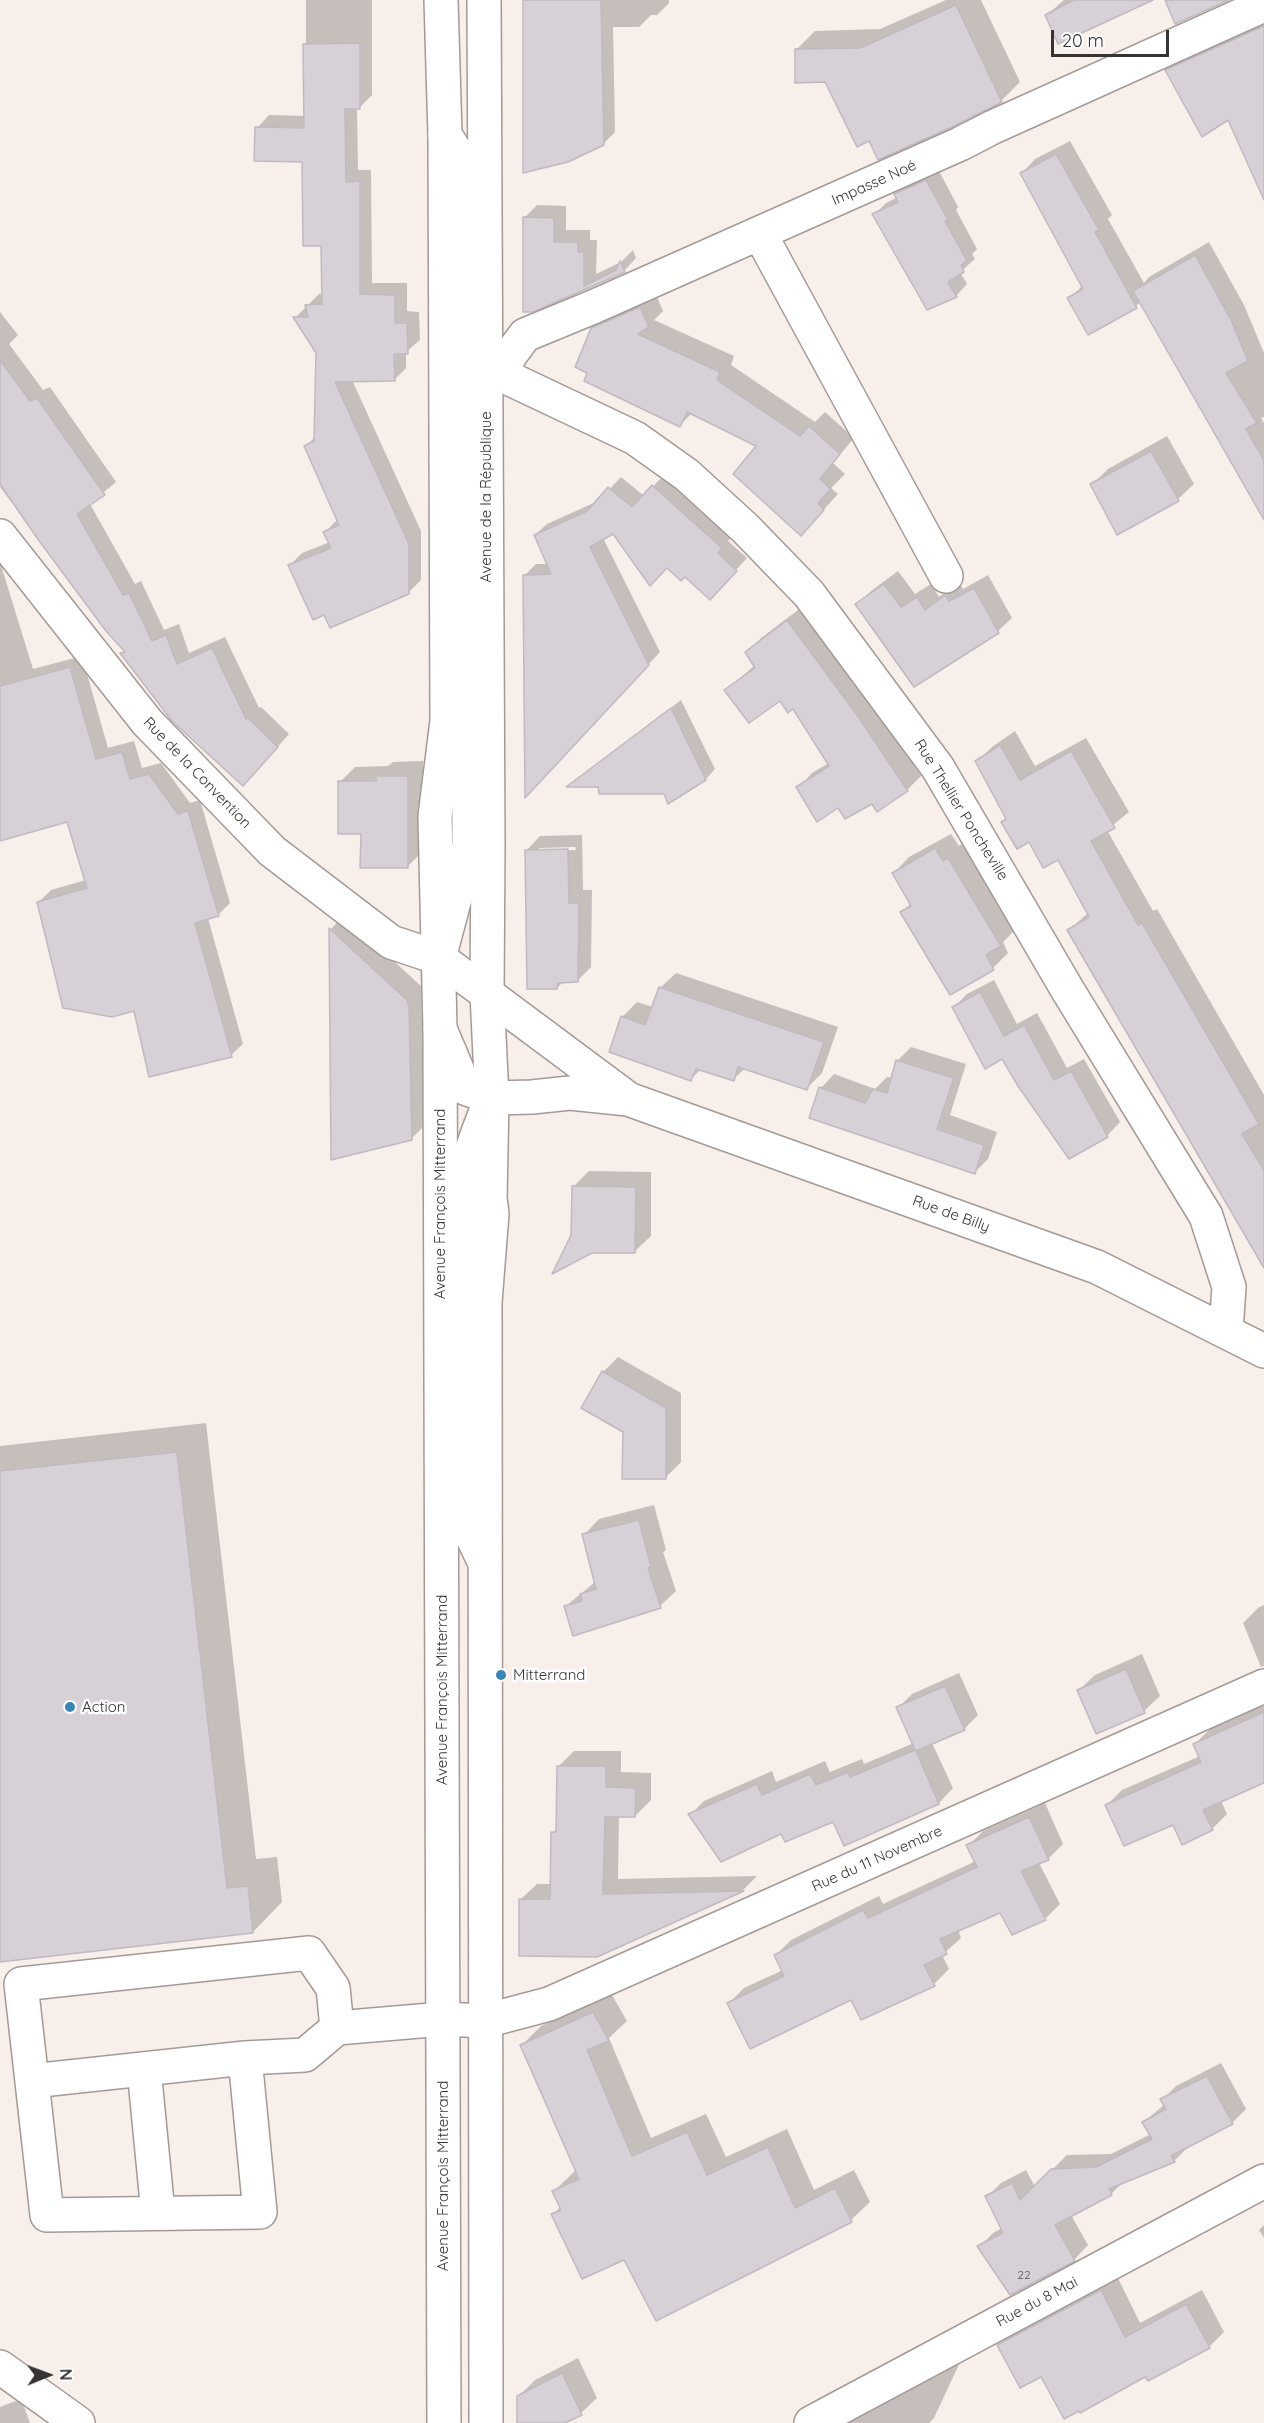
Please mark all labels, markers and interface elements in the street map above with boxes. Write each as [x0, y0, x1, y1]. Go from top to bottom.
scale bar [1054, 18, 1172, 56]
text: 20 m [1062, 29, 1104, 52]
street label: Impasse Noé [829, 156, 919, 210]
street label: Avenue de la République [477, 411, 495, 583]
street label: Rue de la Convention [139, 714, 255, 832]
street label: Rue Thellier Poncheville [910, 736, 1012, 884]
street label: Avenue François Mitterrand [431, 1109, 449, 1299]
street label: Rue de Billy [910, 1192, 992, 1236]
street label: Avenue François Mitterrand [433, 1595, 451, 1785]
place label: Mitterrand [513, 1666, 585, 1684]
marker: Mitterrand [494, 1668, 508, 1682]
place label: Action [82, 1698, 125, 1716]
marker: Action [63, 1700, 77, 1714]
street label: Rue du 11 Novembre [809, 1822, 945, 1896]
street label: Avenue François Mitterrand [434, 2081, 452, 2271]
house number: 22 [1017, 2268, 1031, 2282]
street label: Rue du 8 Mai [993, 2273, 1081, 2331]
north arrow [18, 2345, 78, 2405]
text: N [56, 2369, 76, 2381]

